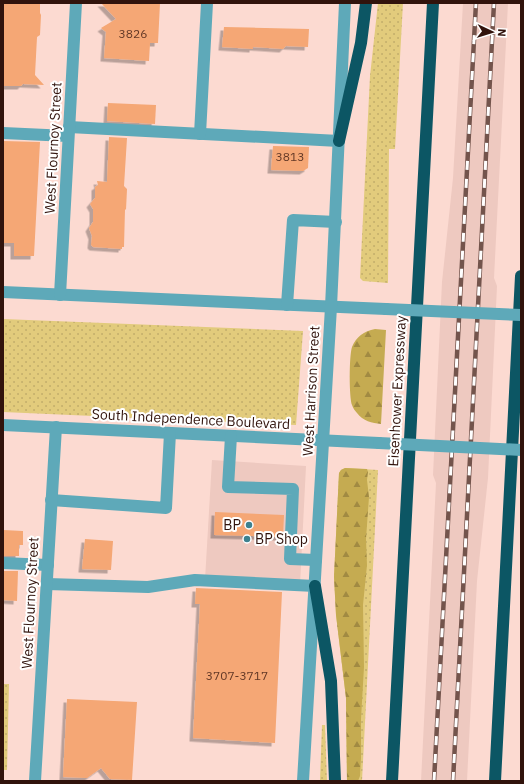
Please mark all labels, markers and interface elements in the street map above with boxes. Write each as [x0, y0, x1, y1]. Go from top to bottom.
north arrow [472, 12, 512, 52]
house number: 3826 [119, 26, 147, 41]
text: N [495, 28, 509, 37]
street label: West Flournoy Street [41, 82, 65, 214]
house number: 3813 [276, 149, 304, 164]
street label: Eisenhower Expressway [384, 315, 410, 467]
street label: West Harrison Street [299, 325, 323, 457]
street label: South Independence Boulevard [91, 405, 291, 433]
place label: BP [223, 516, 241, 534]
marker: BP [244, 520, 254, 530]
place label: BP Shop [255, 530, 308, 548]
marker: BP Shop [242, 534, 252, 544]
street label: West Flournoy Street [18, 537, 42, 669]
house number: 3707-3717 [206, 668, 268, 683]

